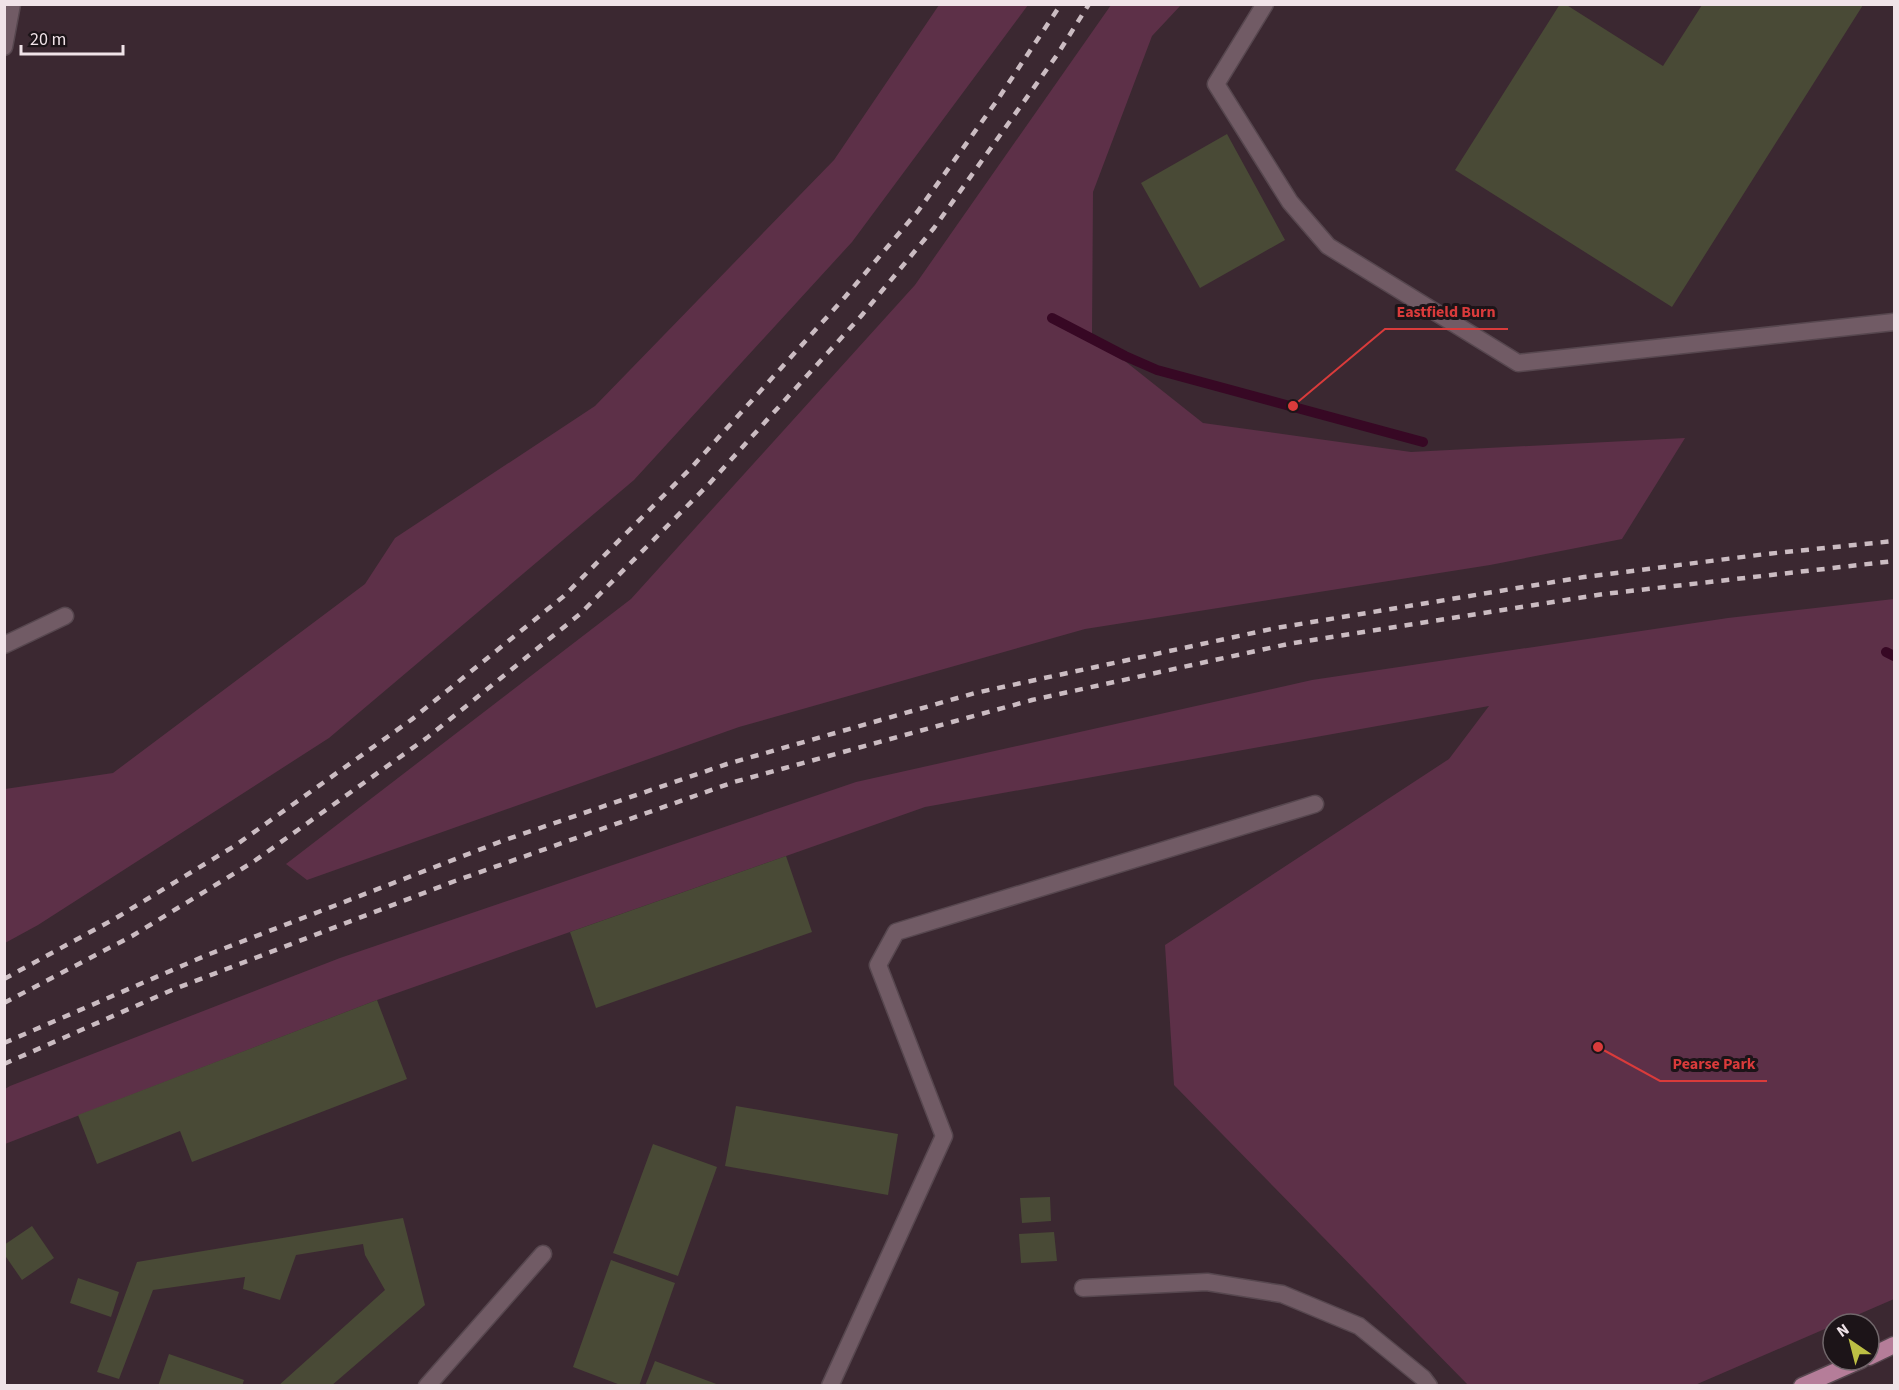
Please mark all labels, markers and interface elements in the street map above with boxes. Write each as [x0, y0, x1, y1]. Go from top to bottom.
scale bar [21, 18, 123, 56]
text: 20 m [30, 27, 66, 52]
callout: Eastfield Burn [1385, 295, 1508, 329]
text: Eastfield Burn [1396, 301, 1496, 323]
callout: Pearse Park [1660, 1047, 1767, 1081]
text: Pearse Park [1672, 1053, 1756, 1075]
north arrow [1821, 1312, 1881, 1372]
text: N [1832, 1318, 1854, 1343]

